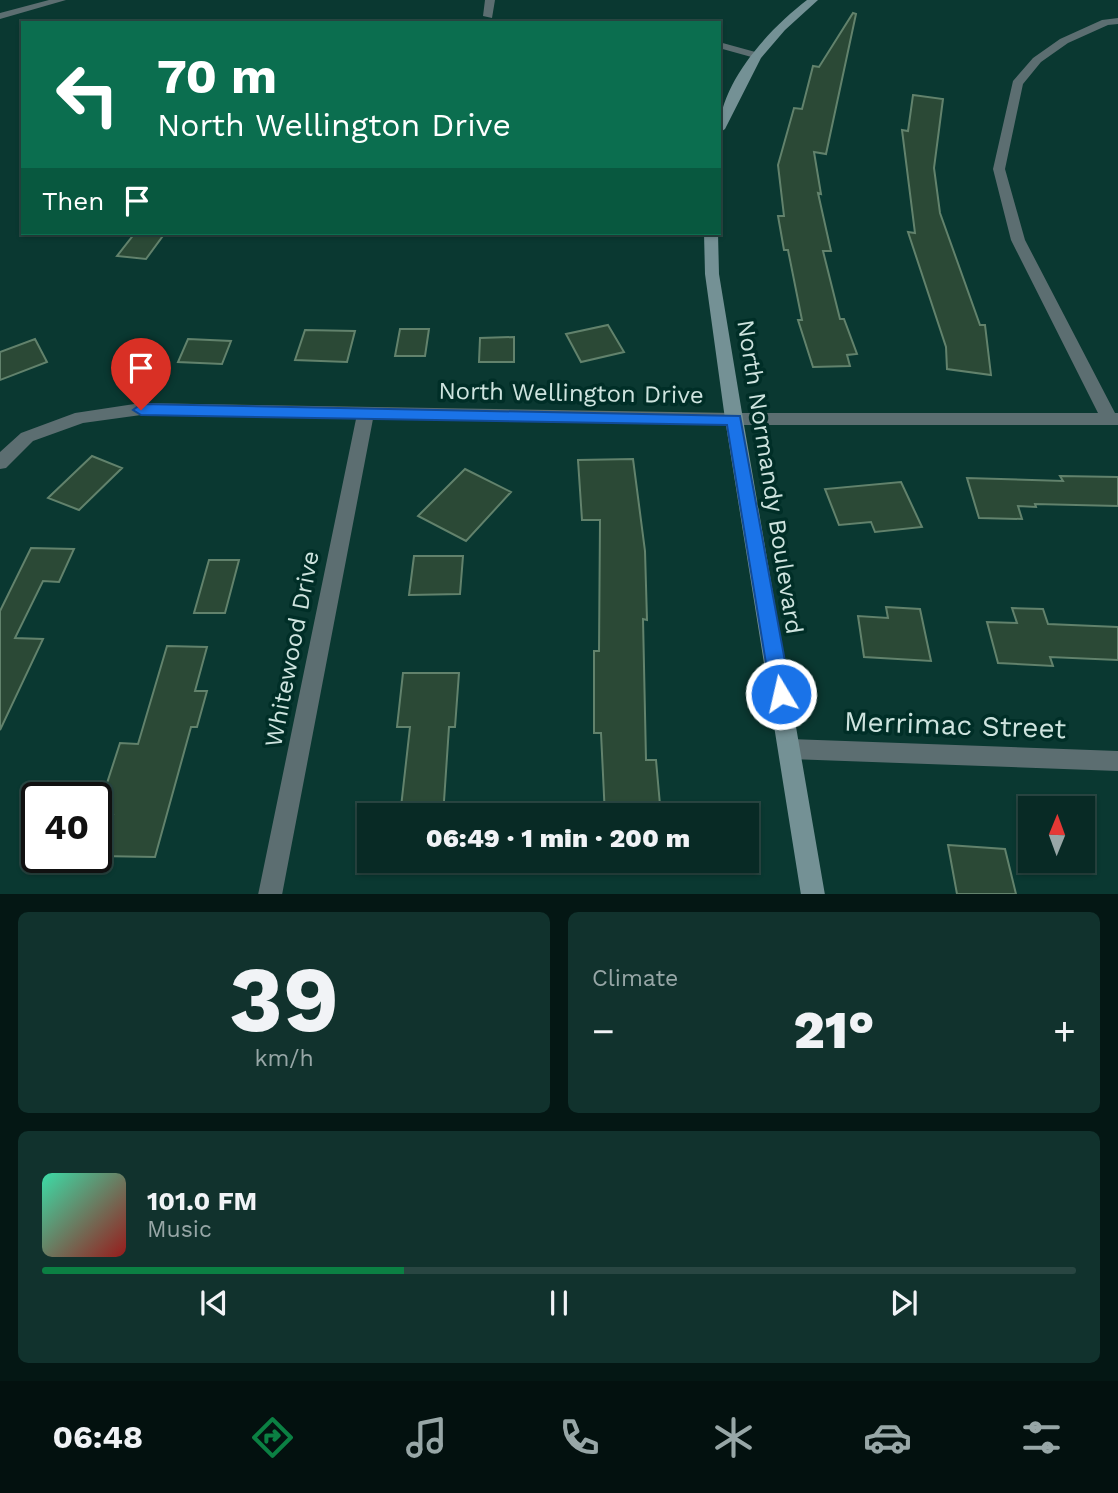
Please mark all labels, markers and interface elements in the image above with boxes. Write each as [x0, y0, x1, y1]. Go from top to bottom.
text: 70 m [157, 47, 277, 105]
icon: left [42, 49, 133, 140]
text: North Wellington Drive [157, 106, 511, 144]
icon: arrive [118, 182, 156, 220]
text: Then [42, 186, 104, 216]
street label: North Normandy Boulevard [731, 318, 809, 636]
pin [111, 338, 171, 410]
icon: arrive [122, 349, 160, 387]
street label: North Wellington Drive [438, 377, 704, 409]
street label: Whitewood Drive [259, 548, 325, 750]
position arrow [744, 657, 818, 731]
street label: Merrimac Street [843, 705, 1067, 745]
speed limit sign: 40 [21, 782, 112, 873]
north arrow [1018, 796, 1096, 873]
map controls [1018, 796, 1095, 873]
text: 06:49 · 1 min · 200 m [426, 823, 690, 853]
text: 39 [229, 946, 339, 1053]
text: Climate [592, 965, 678, 992]
text: 21° [794, 1000, 874, 1061]
text: − [592, 1009, 615, 1053]
text: + [1053, 1009, 1076, 1053]
text: km/h [254, 1045, 314, 1072]
text: 101.0 FM [147, 1186, 257, 1216]
text: Music [147, 1216, 212, 1243]
icon: previous [195, 1284, 233, 1322]
icon: pause [540, 1284, 578, 1322]
icon: next [885, 1284, 923, 1322]
icon: directions [248, 1413, 297, 1462]
icon: music [402, 1413, 451, 1462]
icon: phone [555, 1413, 604, 1462]
icon: climate [709, 1413, 758, 1462]
icon: car [863, 1413, 912, 1462]
icon: filters [1017, 1413, 1066, 1462]
text: 06:48 [52, 1418, 143, 1456]

